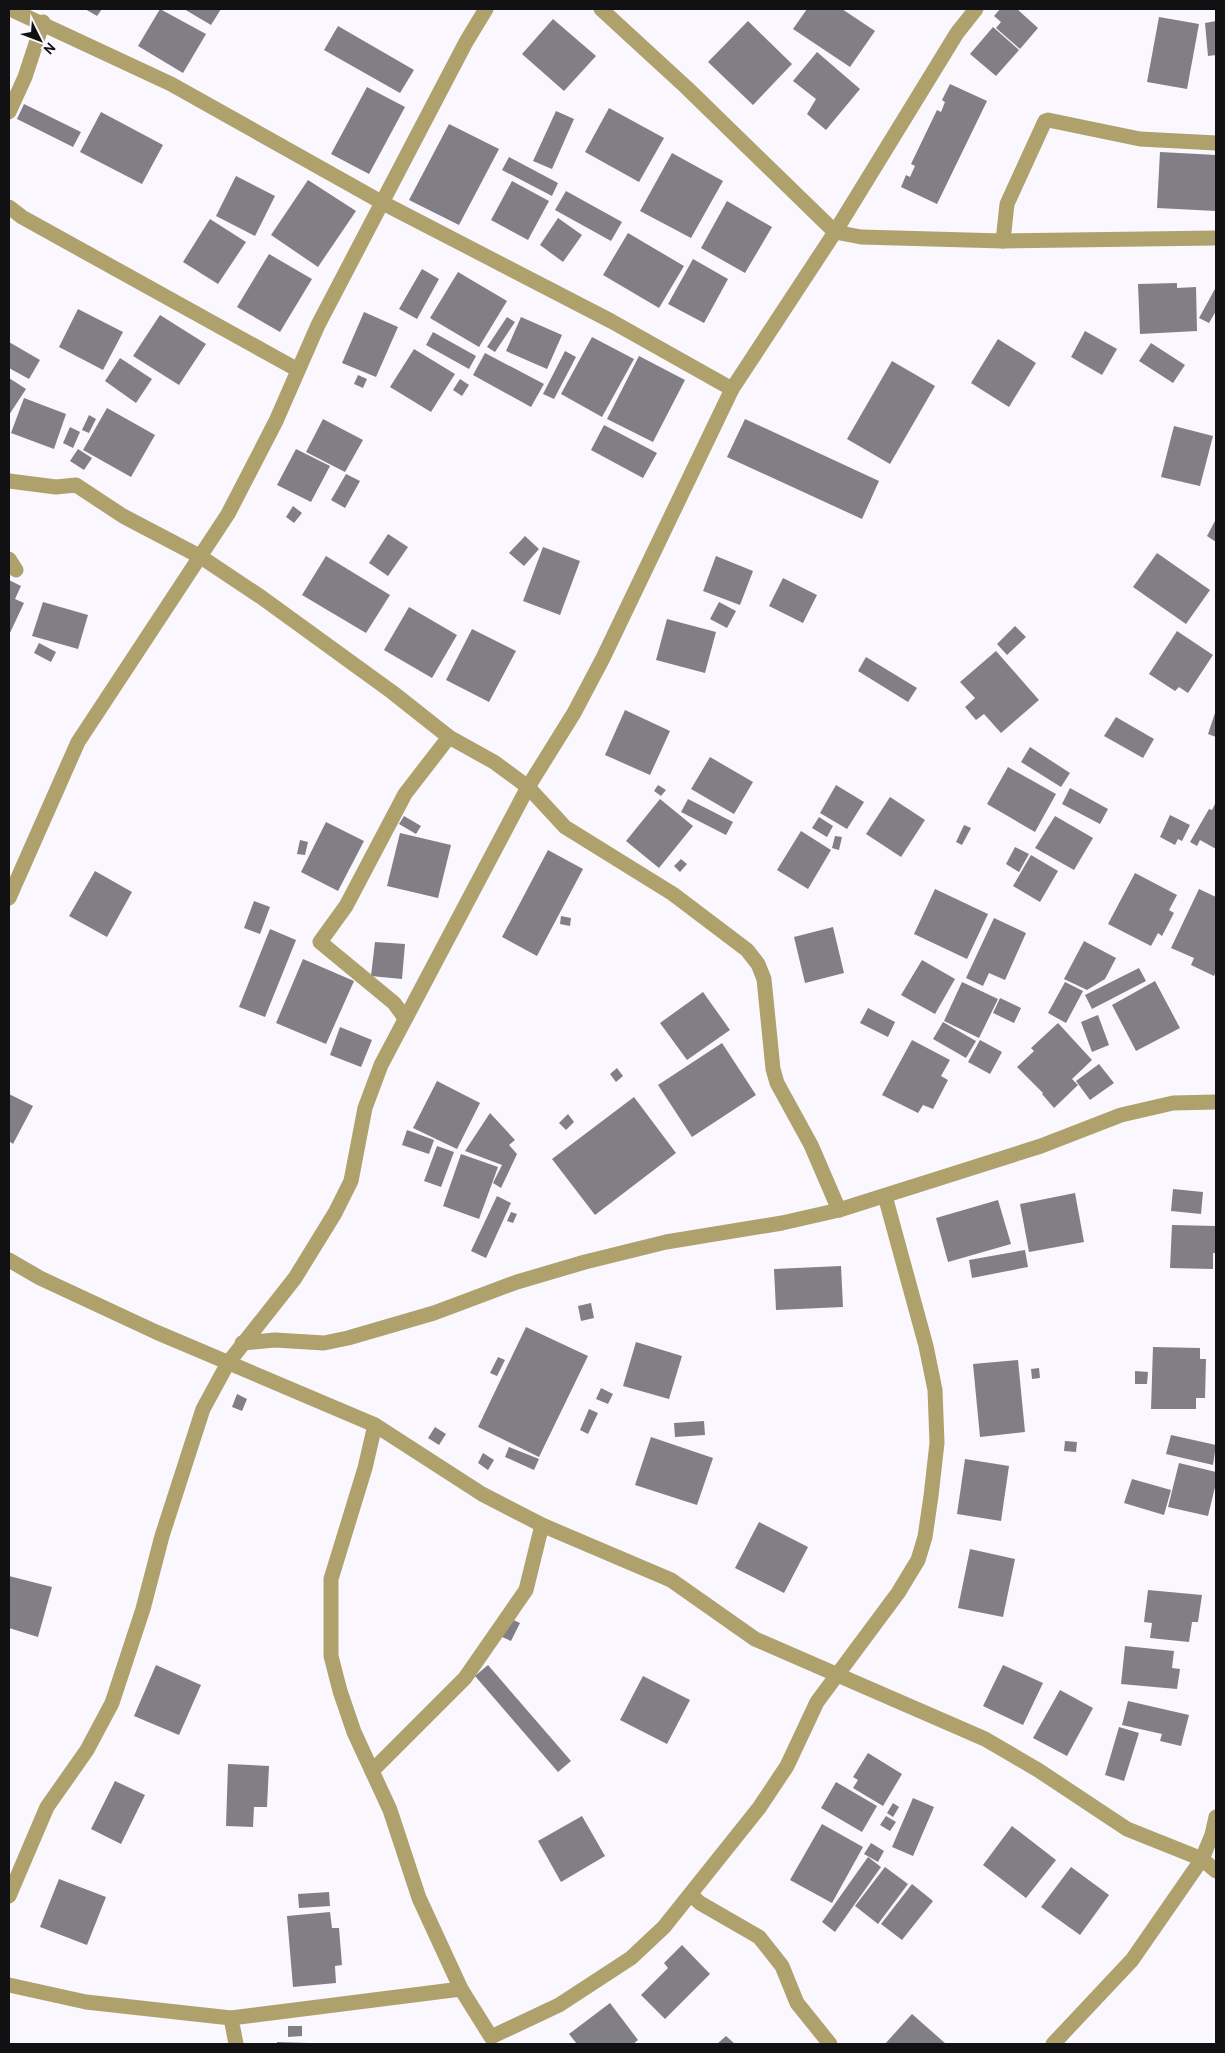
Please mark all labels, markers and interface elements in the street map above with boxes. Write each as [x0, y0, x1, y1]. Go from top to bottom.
north arrow [15, 15, 65, 65]
text: N [39, 38, 58, 57]

